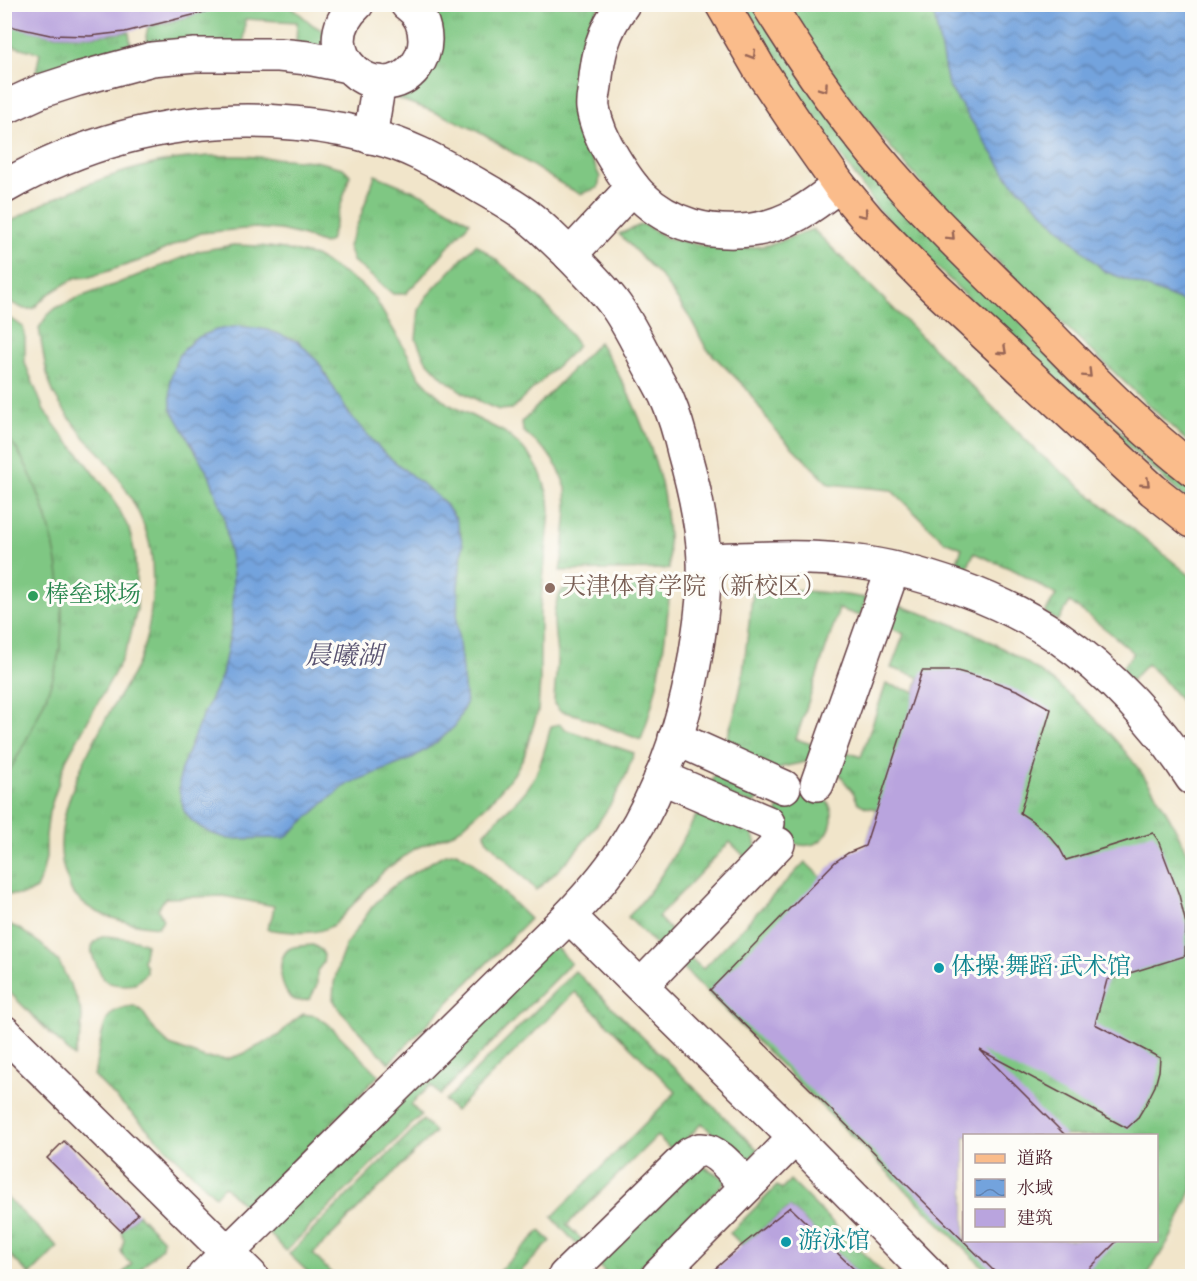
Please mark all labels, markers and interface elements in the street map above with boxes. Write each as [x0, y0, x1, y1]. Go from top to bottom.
one-way arrow [744, 49, 756, 59]
one-way arrow [817, 82, 828, 93]
one-way arrow [856, 207, 867, 218]
one-way arrow [944, 229, 954, 240]
one-way arrow [996, 344, 1007, 355]
one-way arrow [1081, 368, 1092, 378]
one-way arrow [1139, 476, 1150, 487]
place label: 天津体育学院（新校区） [562, 571, 826, 605]
place label: 棒垒球场 [45, 579, 141, 613]
marker: 天津体育学院（新校区） [543, 581, 557, 595]
marker: 棒垒球场 [26, 589, 40, 603]
water label: 晨曦湖 [305, 639, 387, 676]
place label: 体操·舞蹈·武术馆 [951, 951, 1131, 985]
marker: 体操·舞蹈·武术馆 [932, 961, 946, 975]
legend [963, 1134, 1158, 1242]
text: 道路 [1017, 1147, 1053, 1173]
text: 水域 [1017, 1177, 1053, 1203]
text: 建筑 [1017, 1207, 1053, 1233]
place label: 游泳馆 [798, 1225, 870, 1259]
marker: 游泳馆 [779, 1235, 793, 1249]

